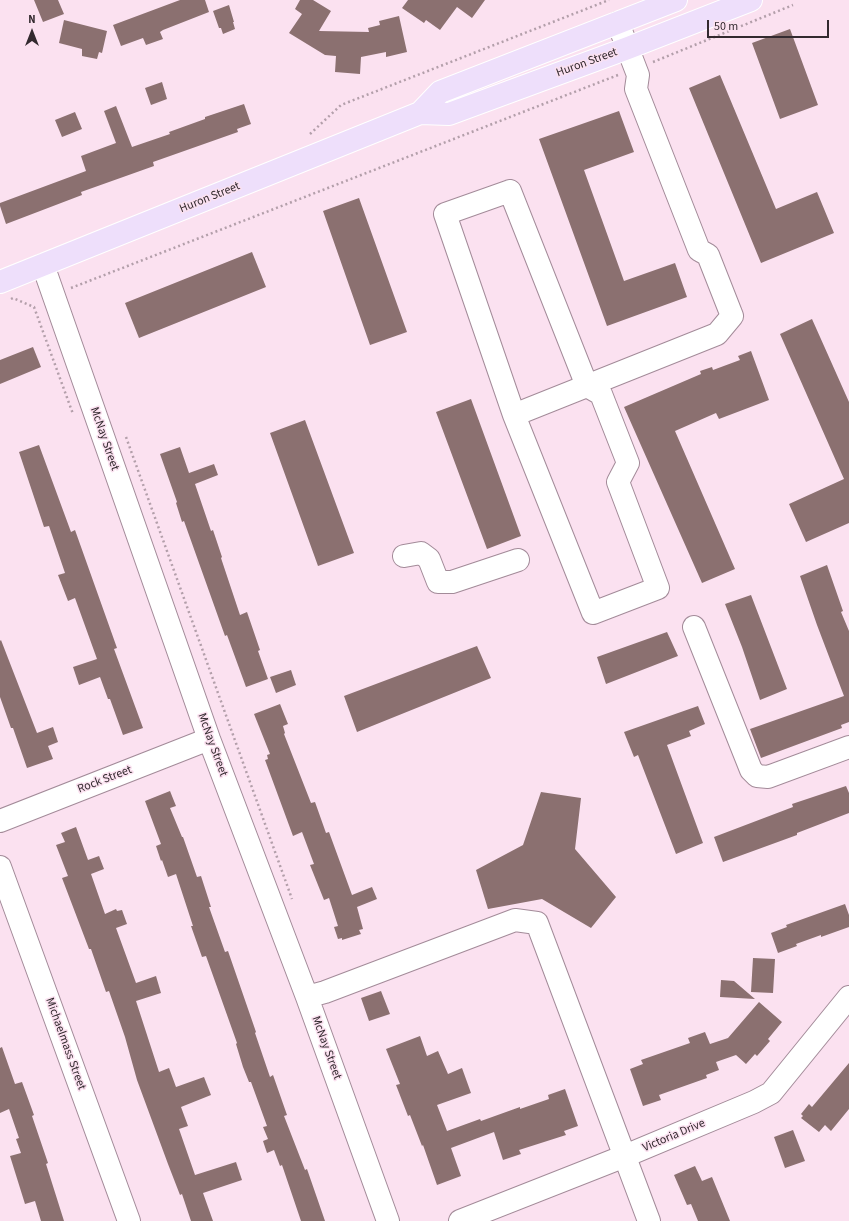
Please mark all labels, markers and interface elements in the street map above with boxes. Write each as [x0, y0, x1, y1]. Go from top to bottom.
north arrow [12, 12, 52, 52]
text: N [28, 12, 36, 27]
scale bar [709, 12, 831, 38]
text: 50 m [714, 18, 738, 35]
street label: Huron Street [555, 45, 619, 81]
street label: Huron Street [178, 179, 242, 217]
street label: McNay Street [86, 405, 122, 473]
street label: McNay Street [194, 711, 230, 779]
street label: Rock Street [76, 763, 134, 797]
street label: Michaelmass Street [42, 996, 88, 1092]
street label: McNay Street [308, 1014, 344, 1082]
street label: Victoria Drive [641, 1116, 707, 1156]

